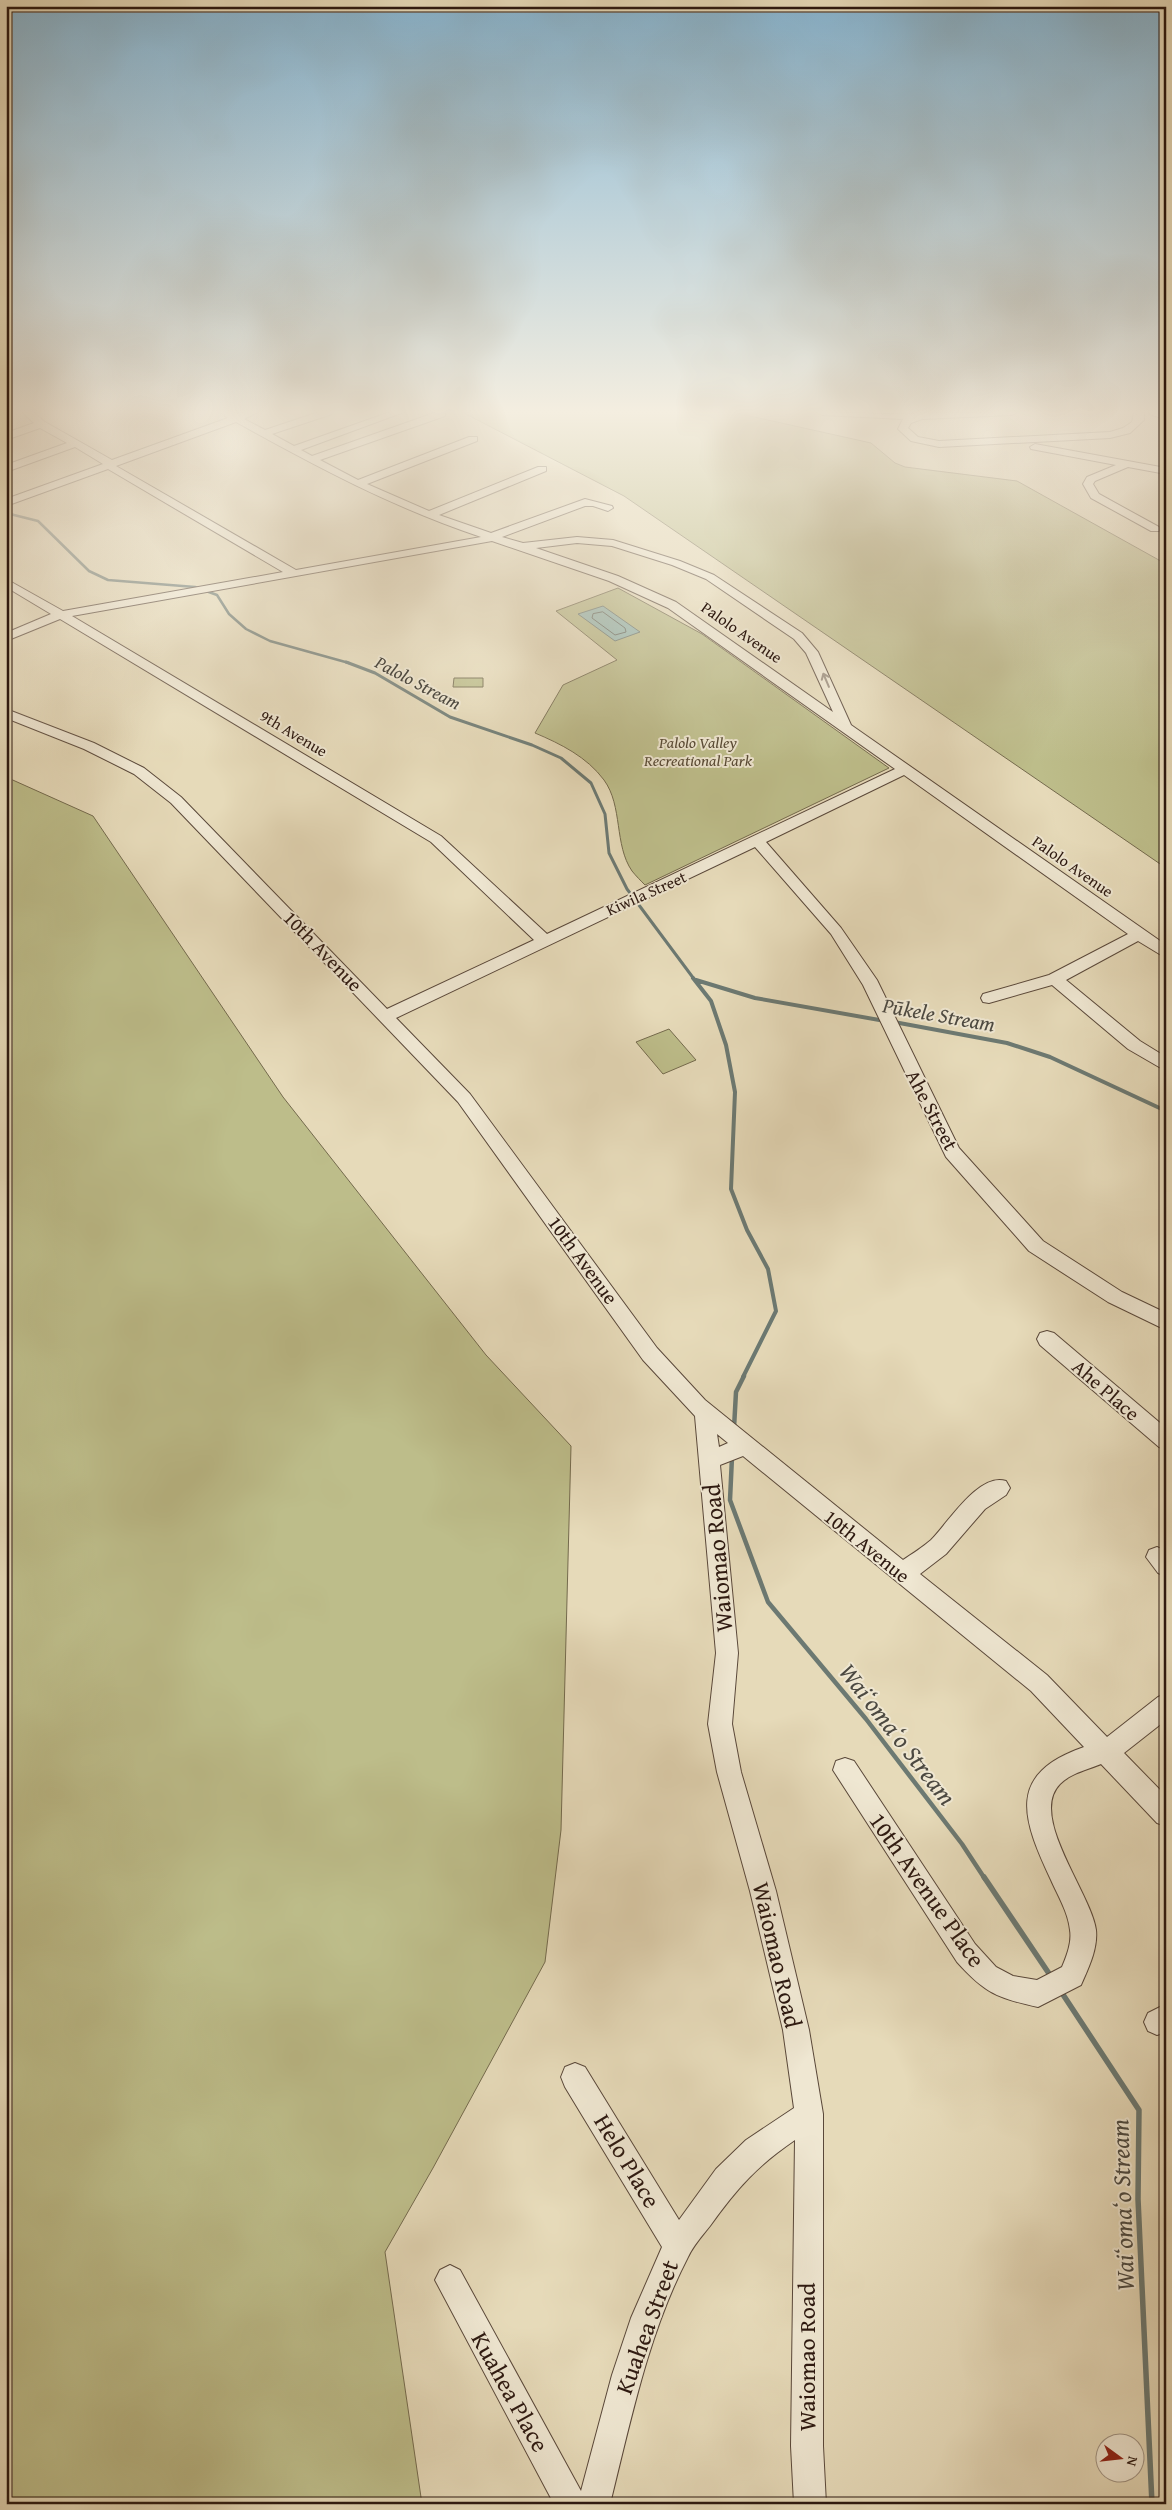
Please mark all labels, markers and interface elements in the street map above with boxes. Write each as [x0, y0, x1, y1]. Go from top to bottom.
street label: Palolo Avenue [697, 595, 787, 669]
water label: Palolo Stream [370, 648, 466, 717]
one-way arrow [820, 673, 830, 688]
street label: 9th Avenue [256, 703, 332, 763]
park label: Palolo Valley Recreational Park [643, 730, 753, 772]
street label: Palolo Avenue [1028, 829, 1118, 903]
street label: Kiwila Street [602, 864, 690, 921]
street label: 10th Avenue [277, 903, 370, 998]
water label: Pūkele Stream [879, 989, 998, 1040]
street label: Ahe Street [899, 1064, 966, 1155]
street label: 10th Avenue [541, 1209, 626, 1310]
street label: Ahe Place [1066, 1352, 1146, 1427]
street label: Waiomao Road [694, 1482, 741, 1634]
street label: 10th Avenue [818, 1502, 917, 1589]
water label: Waiʻomaʻo Stream [831, 1655, 965, 1813]
street label: 10th Avenue Place [861, 1805, 994, 1974]
street label: Waiomao Road [744, 1879, 811, 2031]
street label: Helo Place [586, 2107, 669, 2214]
water label: Waiʻomaʻo Stream [1101, 2118, 1143, 2292]
street label: Kuahea Street [606, 2254, 687, 2399]
street label: Waiomao Road [789, 2283, 824, 2431]
street label: Kuahea Place [463, 2325, 558, 2458]
north arrow [1094, 2432, 1144, 2482]
text: N [1122, 2454, 1143, 2469]

